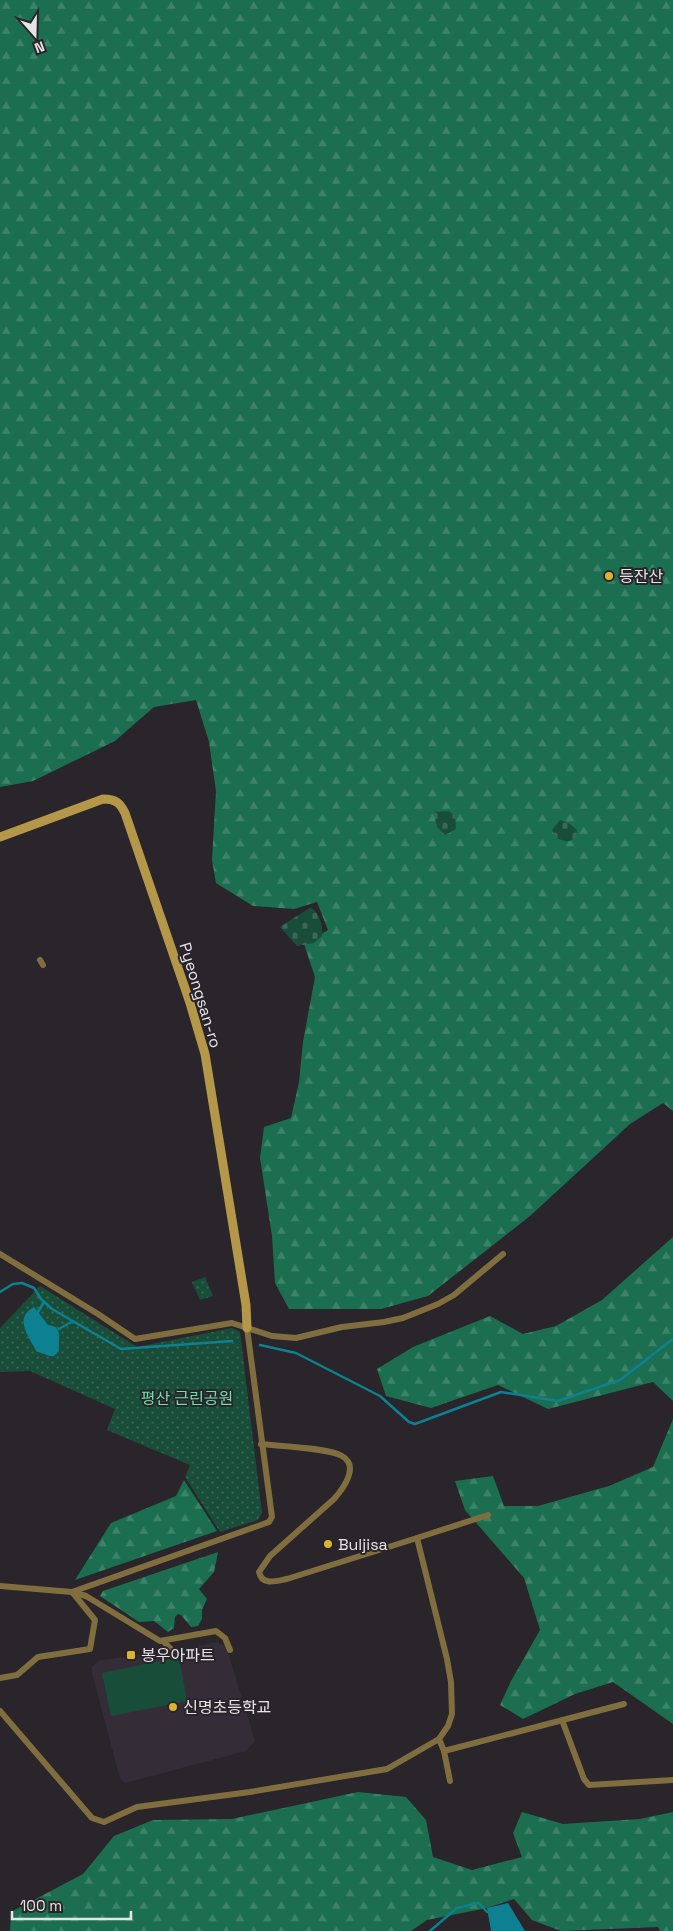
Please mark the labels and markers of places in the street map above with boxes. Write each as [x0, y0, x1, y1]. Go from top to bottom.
place label: 등잔산 [619, 566, 663, 587]
marker: 등잔산 [603, 570, 615, 582]
place label: Buljisa [338, 1534, 388, 1555]
marker: Buljisa [322, 1538, 334, 1550]
place label: 봉우아파트 [141, 1645, 215, 1666]
marker: 봉우아파트 [125, 1649, 137, 1661]
place label: 신명초등학교 [183, 1697, 271, 1718]
marker: 신명초등학교 [167, 1701, 179, 1713]

